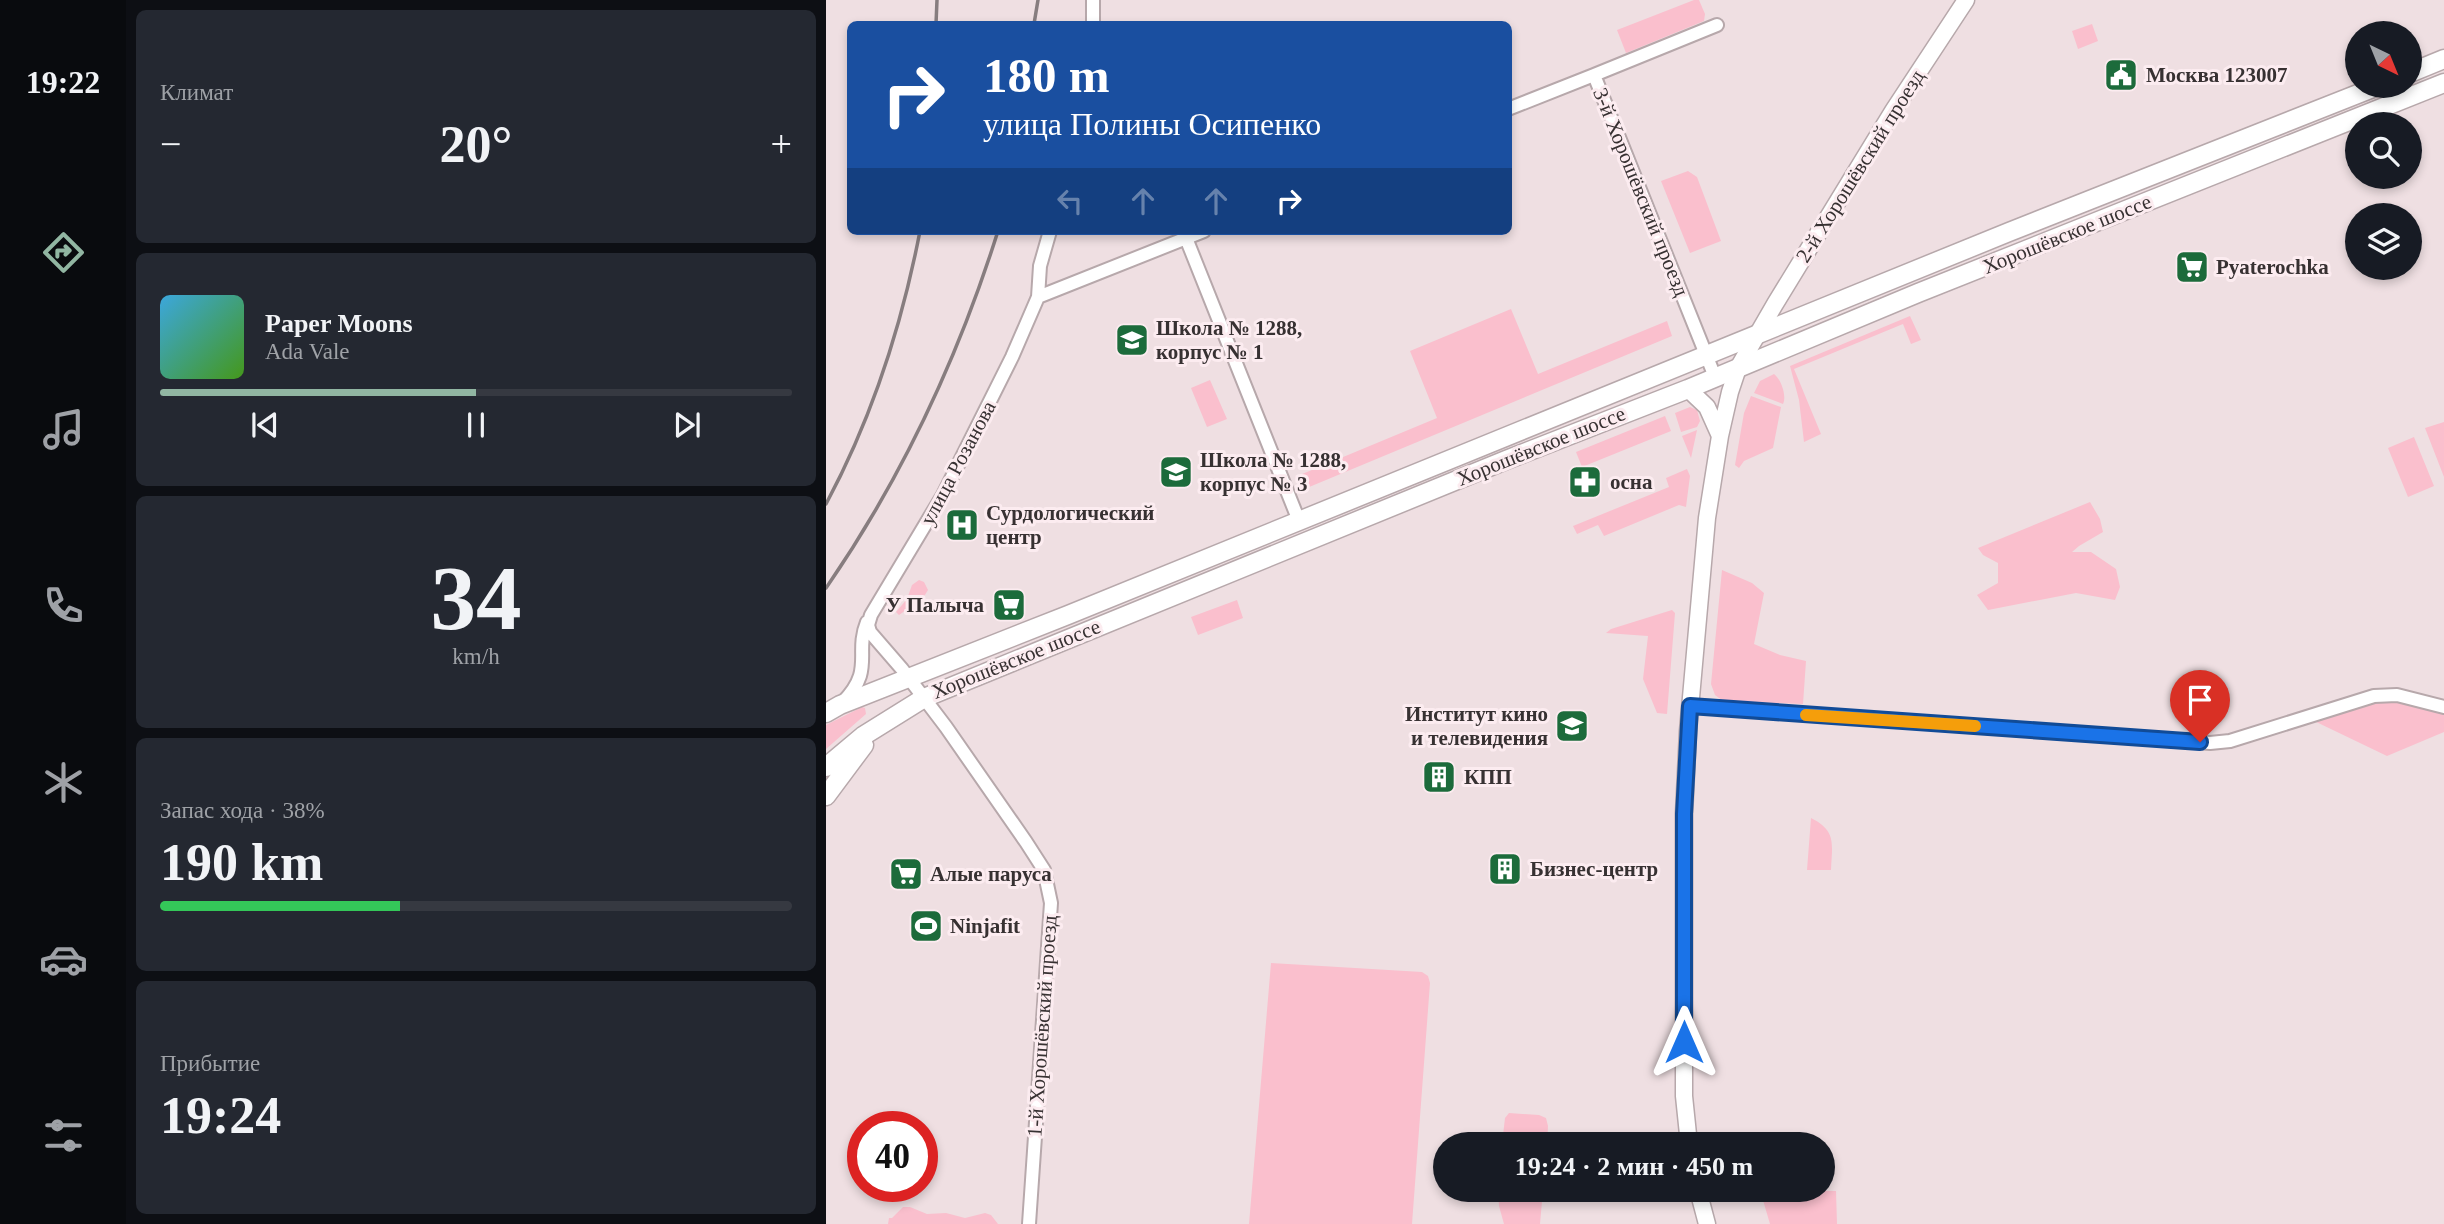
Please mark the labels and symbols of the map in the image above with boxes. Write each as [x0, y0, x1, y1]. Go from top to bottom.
north arrow [2345, 21, 2422, 98]
public building icon: Москва 123007 [2102, 56, 2140, 94]
place label: Москва 123007 [2146, 63, 2288, 87]
street label: 2-й Хорошёвский проезд [1791, 65, 1929, 267]
street label: 3-й Хорошёвский проезд [1588, 84, 1694, 300]
street label: Хорошёвское шоссе [1979, 189, 2155, 279]
supermarket icon: Pyaterochka [2173, 248, 2211, 286]
place label: Pyaterochka [2216, 255, 2329, 279]
place label: Школа № 1288, корпус № 1 [1156, 316, 1302, 364]
school or university icon: Школа № 1288, корпус № 1 [1113, 321, 1151, 359]
street label: улица Розанова [915, 396, 1001, 529]
street label: Хорошёвское шоссе [1453, 401, 1629, 491]
place label: Школа № 1288, корпус № 3 [1200, 448, 1346, 496]
school or university icon: Школа № 1288, корпус № 3 [1157, 453, 1195, 491]
pharmacy icon: осна [1566, 463, 1604, 501]
place label: осна [1610, 470, 1653, 494]
place label: Сурдологический центр [986, 501, 1154, 549]
hospital icon: Сурдологический центр [943, 506, 981, 544]
supermarket icon: У Палыча [990, 586, 1028, 624]
place label: У Палыча [886, 593, 984, 617]
street label: Хорошёвское шоссе [928, 614, 1104, 704]
pin [2170, 670, 2230, 742]
place label: Институт кино и телевидения [1405, 702, 1548, 750]
school or university icon: Институт кино и телевидения [1553, 707, 1591, 745]
building icon: КПП [1420, 758, 1458, 796]
place label: КПП [1464, 765, 1512, 789]
building icon: Бизнес-центр [1486, 850, 1524, 888]
supermarket icon: Алые паруса [887, 855, 925, 893]
place label: Бизнес-центр [1530, 857, 1658, 881]
place label: Алые паруса [930, 862, 1052, 886]
sports icon: Ninjafit [907, 907, 945, 945]
place label: Ninjafit [950, 914, 1020, 938]
street label: 1-й Хорошёвский проезд [1022, 914, 1062, 1138]
position arrow [1647, 1005, 1721, 1079]
speed limit sign: 40 [847, 1111, 938, 1202]

